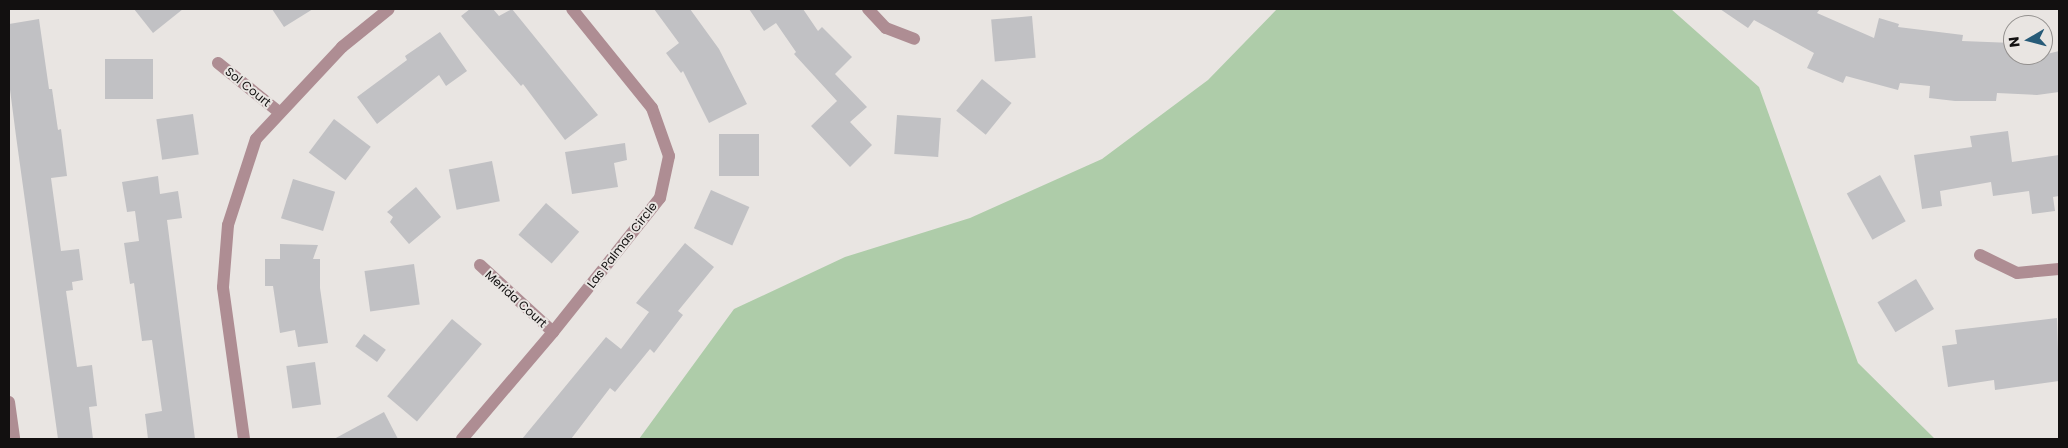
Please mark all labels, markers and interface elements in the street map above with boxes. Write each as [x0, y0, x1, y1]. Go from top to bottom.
north arrow [2003, 15, 2053, 65]
text: N [2004, 35, 2025, 49]
street label: Sol Court [222, 64, 274, 110]
street label: Las Palmas Circle [584, 199, 660, 291]
street label: Merida Court [482, 268, 550, 330]

